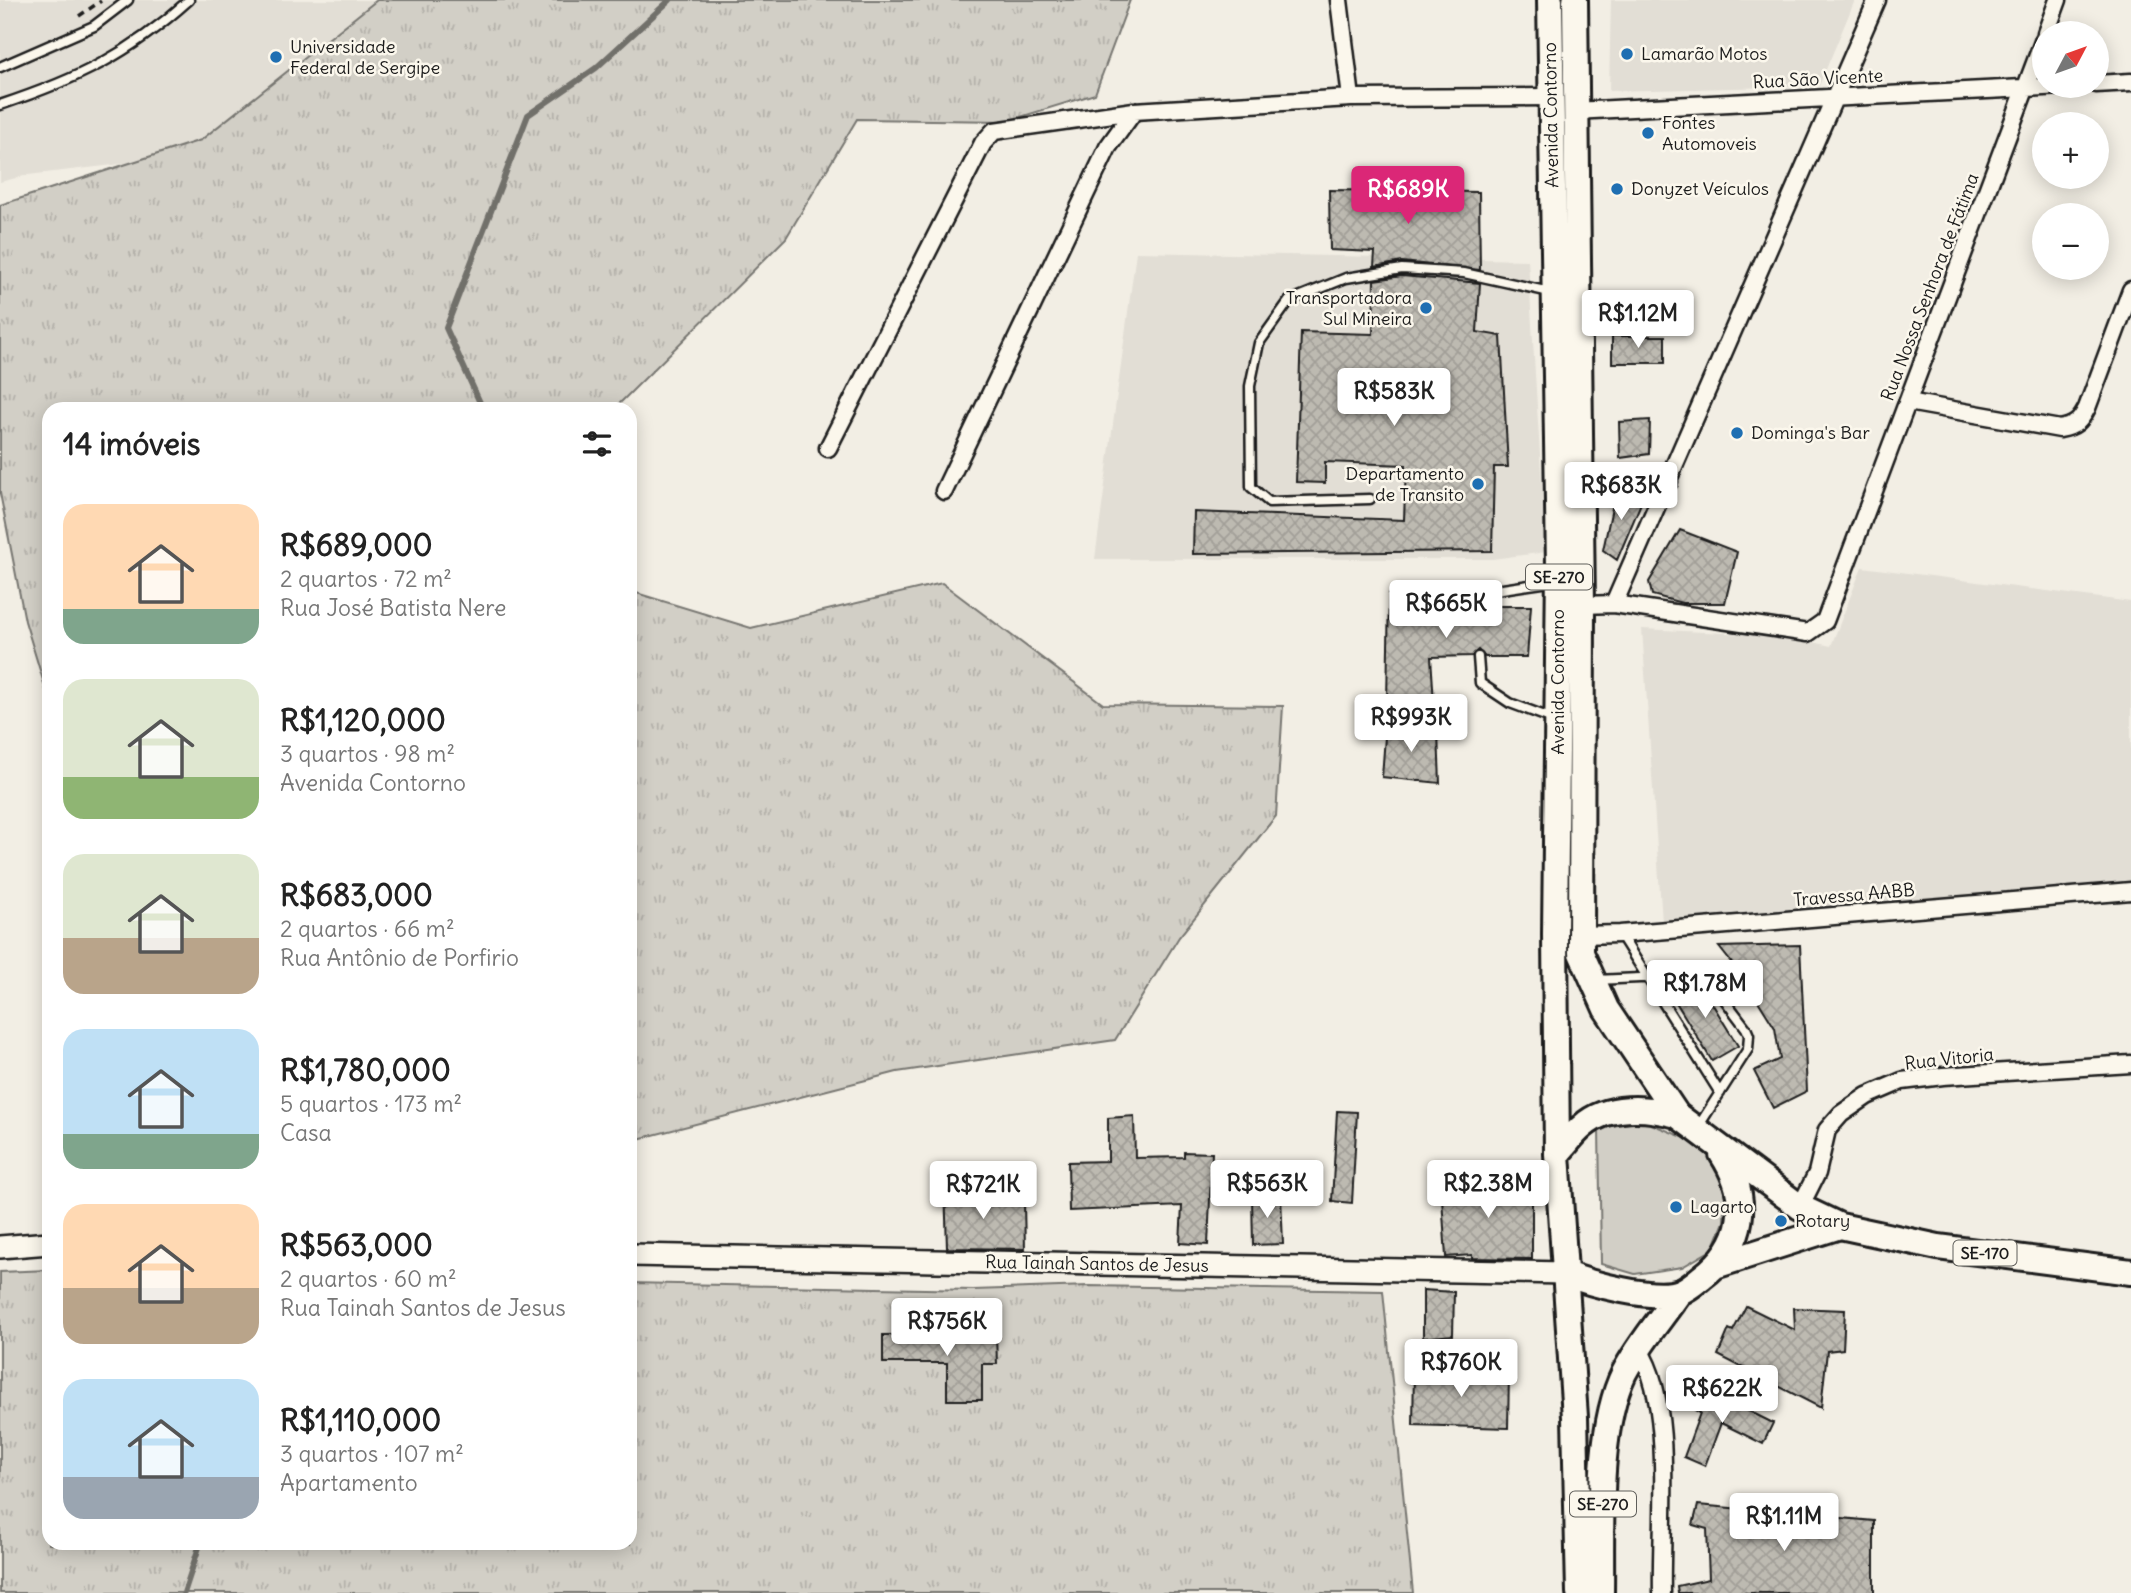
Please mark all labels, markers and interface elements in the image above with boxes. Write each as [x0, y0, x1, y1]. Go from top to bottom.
north arrow [2032, 21, 2109, 98]
map controls [2032, 21, 2109, 280]
place label: Universidade Federal de Sergipe [290, 35, 440, 79]
street label: Avenida Contorno [1538, 42, 1563, 188]
place label: Lamarão Motos [1641, 42, 1768, 65]
marker: Lamarão Motos [1619, 46, 1635, 62]
marker: Universidade Federal de Sergipe [268, 49, 284, 65]
street label: Rua São Vicente [1752, 64, 1884, 93]
place label: Fontes Automoveis [1662, 111, 1757, 155]
button: + [2032, 112, 2109, 189]
marker: Fontes Automoveis [1640, 125, 1656, 141]
pin: R$689K [1351, 166, 1465, 226]
street label: Rua Nossa Senhora de Fátima [1875, 170, 1984, 404]
text: R$689K [1367, 174, 1449, 203]
place label: Donyzet Veículos [1631, 177, 1769, 200]
marker: Donyzet Veículos [1609, 181, 1625, 197]
button: − [2032, 203, 2109, 280]
place label: Transportadora Sul Mineira [1286, 286, 1412, 330]
pin: R$1.12M [1573, 290, 1703, 350]
text: R$1.12M [1598, 298, 1678, 327]
marker: Transportadora Sul Mineira [1418, 300, 1434, 316]
pin: R$583K [1337, 368, 1451, 428]
text: R$583K [1353, 376, 1435, 405]
place label: Dominga's Bar [1751, 421, 1870, 444]
text: 14 imóveis [63, 425, 200, 463]
icon: filters [578, 425, 616, 463]
marker: Dominga's Bar [1729, 425, 1745, 441]
place label: Departamento de Transito [1345, 462, 1464, 506]
pin: R$683K [1564, 462, 1678, 522]
text: R$683K [1580, 470, 1662, 499]
marker: Departamento de Transito [1470, 476, 1486, 492]
text: R$689,000 [280, 526, 432, 564]
icon: home [119, 532, 203, 616]
text: 2 quartos · 72 m² [280, 564, 452, 593]
road number: SE-270 [1526, 564, 1592, 590]
pin: R$665K [1389, 580, 1503, 640]
text: R$665K [1405, 588, 1487, 617]
text: Rua José Batista Nere [280, 593, 506, 622]
street label: Avenida Contorno [1546, 609, 1569, 755]
pin: R$993K [1354, 694, 1468, 754]
text: R$1,120,000 [280, 701, 446, 739]
text: R$993K [1370, 702, 1452, 731]
icon: home [119, 707, 203, 791]
text: 3 quartos · 98 m² [280, 739, 455, 768]
text: Avenida Contorno [280, 768, 466, 797]
text: R$683,000 [280, 876, 433, 914]
street label: Travessa AABB [1792, 878, 1916, 911]
icon: home [119, 882, 203, 966]
text: 2 quartos · 66 m² [280, 914, 455, 943]
text: Rua Antônio de Porfirio [280, 943, 519, 972]
pin: R$1.78M [1640, 960, 1770, 1020]
text: R$1.78M [1663, 968, 1747, 997]
street label: Rua Vitoria [1903, 1042, 1995, 1075]
text: R$1,780,000 [280, 1051, 451, 1089]
icon: home [119, 1057, 203, 1141]
text: 5 quartos · 173 m² [280, 1089, 462, 1118]
text: Casa [280, 1118, 332, 1147]
pin: R$563K [1210, 1160, 1324, 1220]
pin: R$2.38M [1423, 1160, 1553, 1220]
pin: R$721K [926, 1162, 1040, 1221]
text: R$563K [1226, 1168, 1308, 1197]
text: R$2.38M [1443, 1168, 1533, 1197]
text: R$721K [946, 1169, 1020, 1198]
place label: Lagarto [1690, 1195, 1754, 1218]
marker: Lagarto [1668, 1199, 1684, 1215]
place label: Rotary [1795, 1209, 1850, 1232]
marker: Rotary [1773, 1213, 1789, 1229]
text: R$563,000 [280, 1226, 433, 1264]
icon: home [119, 1232, 203, 1316]
road number: SE-170 [1954, 1240, 2016, 1266]
street label: Rua Tainah Santos de Jesus [985, 1250, 1209, 1277]
text: 2 quartos · 60 m² [280, 1264, 457, 1293]
text: Rua Tainah Santos de Jesus [280, 1293, 566, 1322]
pin: R$756K [890, 1298, 1004, 1358]
text: R$756K [907, 1306, 987, 1335]
pin: R$760K [1404, 1340, 1518, 1399]
text: R$760K [1421, 1347, 1501, 1376]
pin: R$622K [1665, 1366, 1779, 1425]
text: R$622K [1682, 1373, 1762, 1402]
text: R$1,110,000 [280, 1401, 441, 1439]
icon: home [119, 1407, 203, 1491]
text: 3 quartos · 107 m² [280, 1439, 464, 1468]
text: Apartamento [280, 1468, 418, 1497]
road number: SE-270 [1570, 1492, 1636, 1516]
pin: R$1.11M [1719, 1494, 1849, 1553]
text: R$1.11M [1746, 1501, 1822, 1530]

